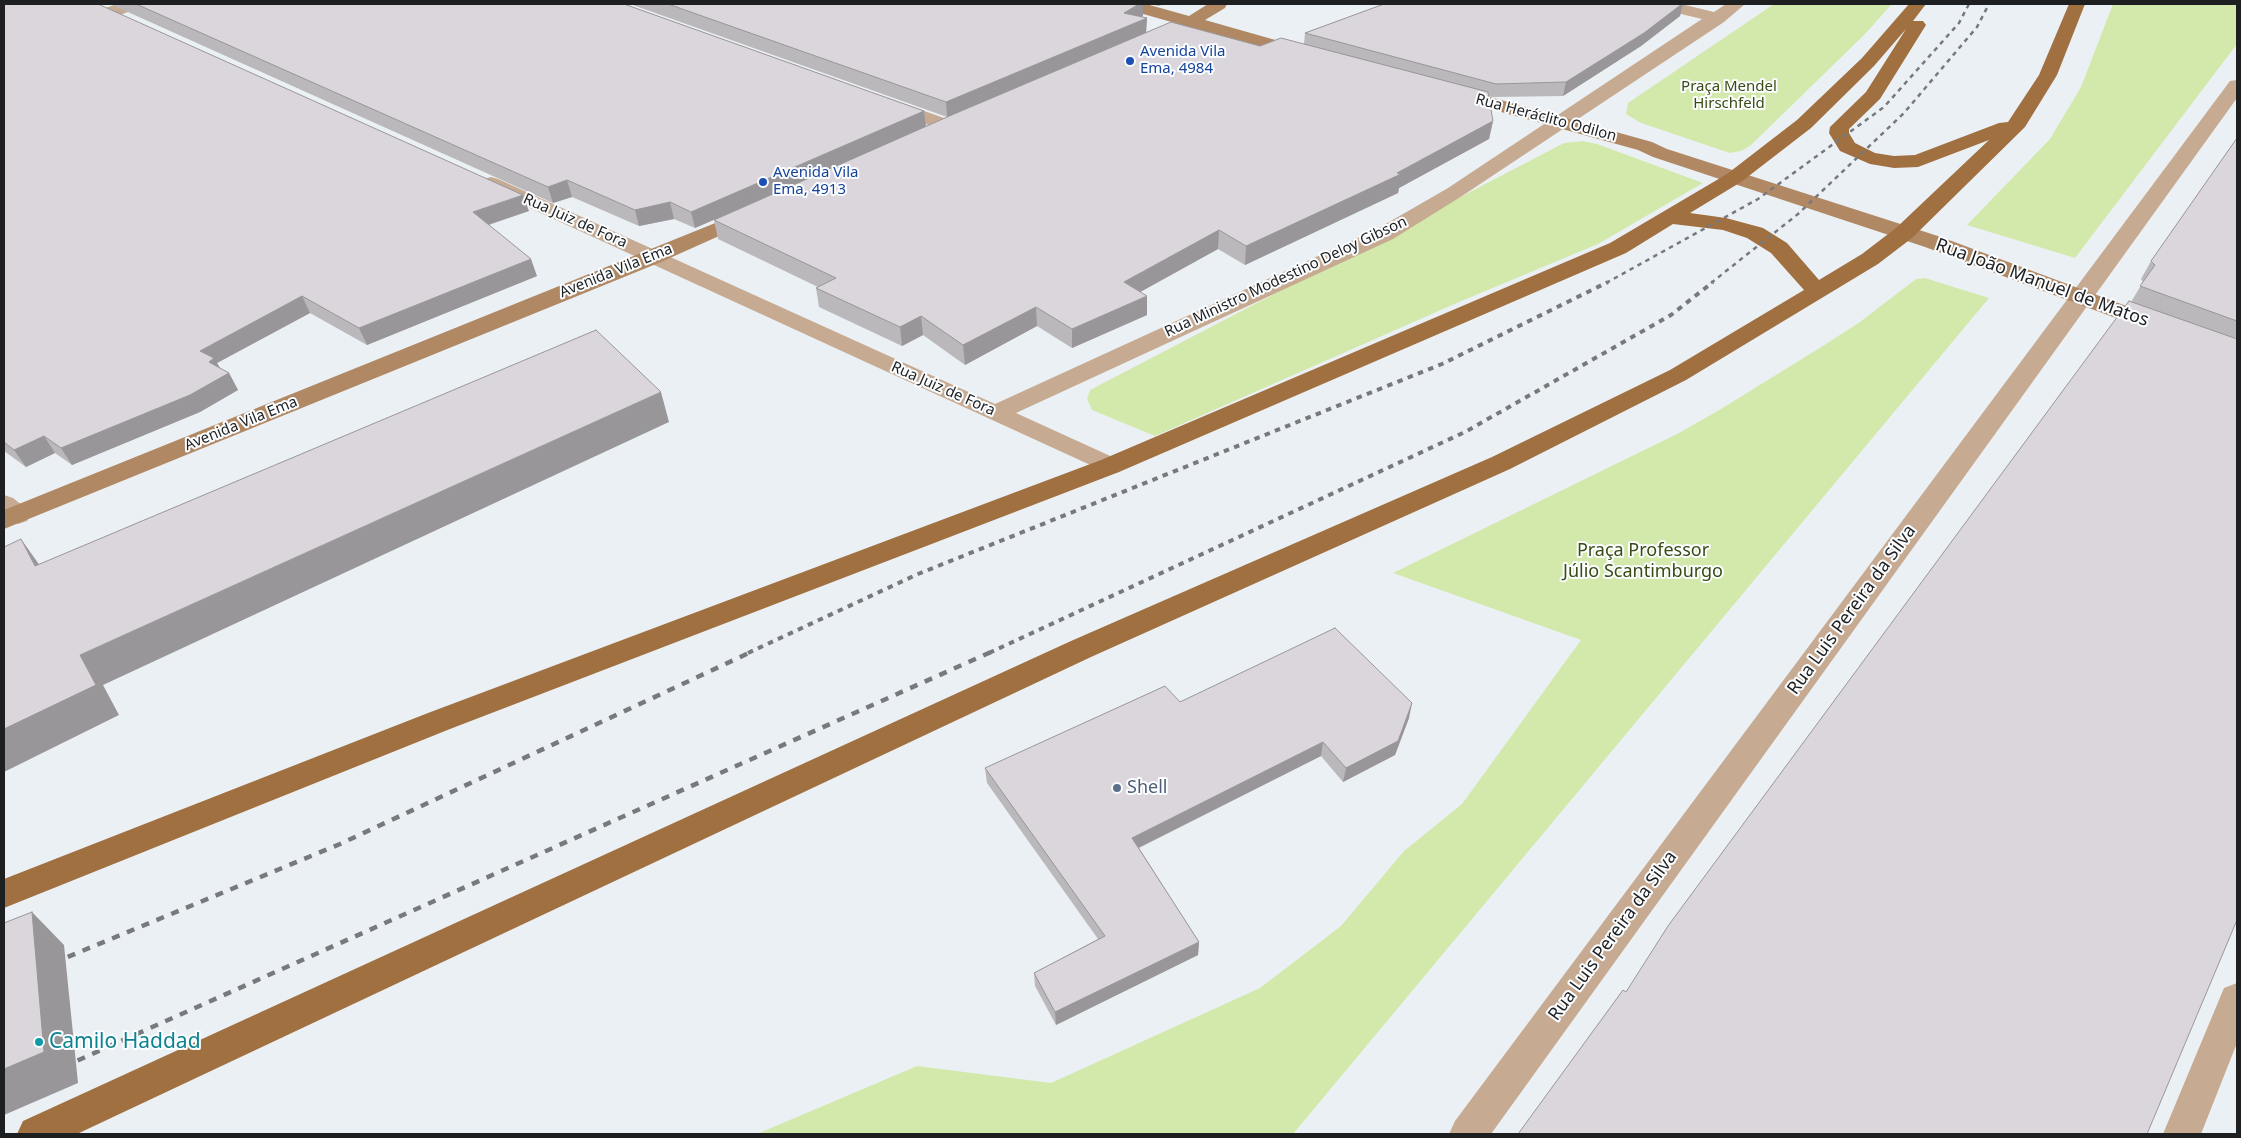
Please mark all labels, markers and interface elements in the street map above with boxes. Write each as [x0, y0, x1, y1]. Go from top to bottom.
place label: Avenida Vila Ema, 4984 [1140, 43, 1225, 78]
marker: Avenida Vila Ema, 4984 [1124, 55, 1136, 67]
park label: Praça Mendel Hirschfeld [1681, 78, 1777, 113]
street label: Rua Heráclito Odilon [1474, 91, 1618, 145]
place label: Avenida Vila Ema, 4913 [773, 164, 858, 199]
marker: Avenida Vila Ema, 4913 [757, 176, 769, 188]
street label: Rua Juiz de Fora [520, 190, 630, 252]
street label: Rua Ministro Modestino Deloy Gibson [1162, 213, 1410, 341]
street label: Rua João Manuel de Matos [1933, 234, 2151, 332]
street label: Avenida Vila Ema [557, 240, 675, 302]
street label: Rua Juiz de Fora [888, 358, 998, 420]
street label: Avenida Vila Ema [182, 393, 300, 455]
street label: Rua Luis Pereira da Silva [1783, 521, 1921, 699]
park label: Praça Professor Júlio Scantimburgo [1563, 540, 1723, 582]
place label: Shell [1127, 777, 1167, 799]
marker: Shell [1111, 782, 1123, 794]
street label: Rua Luis Pereira da Silva [1544, 847, 1682, 1025]
place label: Camilo Haddad [49, 1029, 201, 1055]
marker: Camilo Haddad [33, 1036, 45, 1048]

